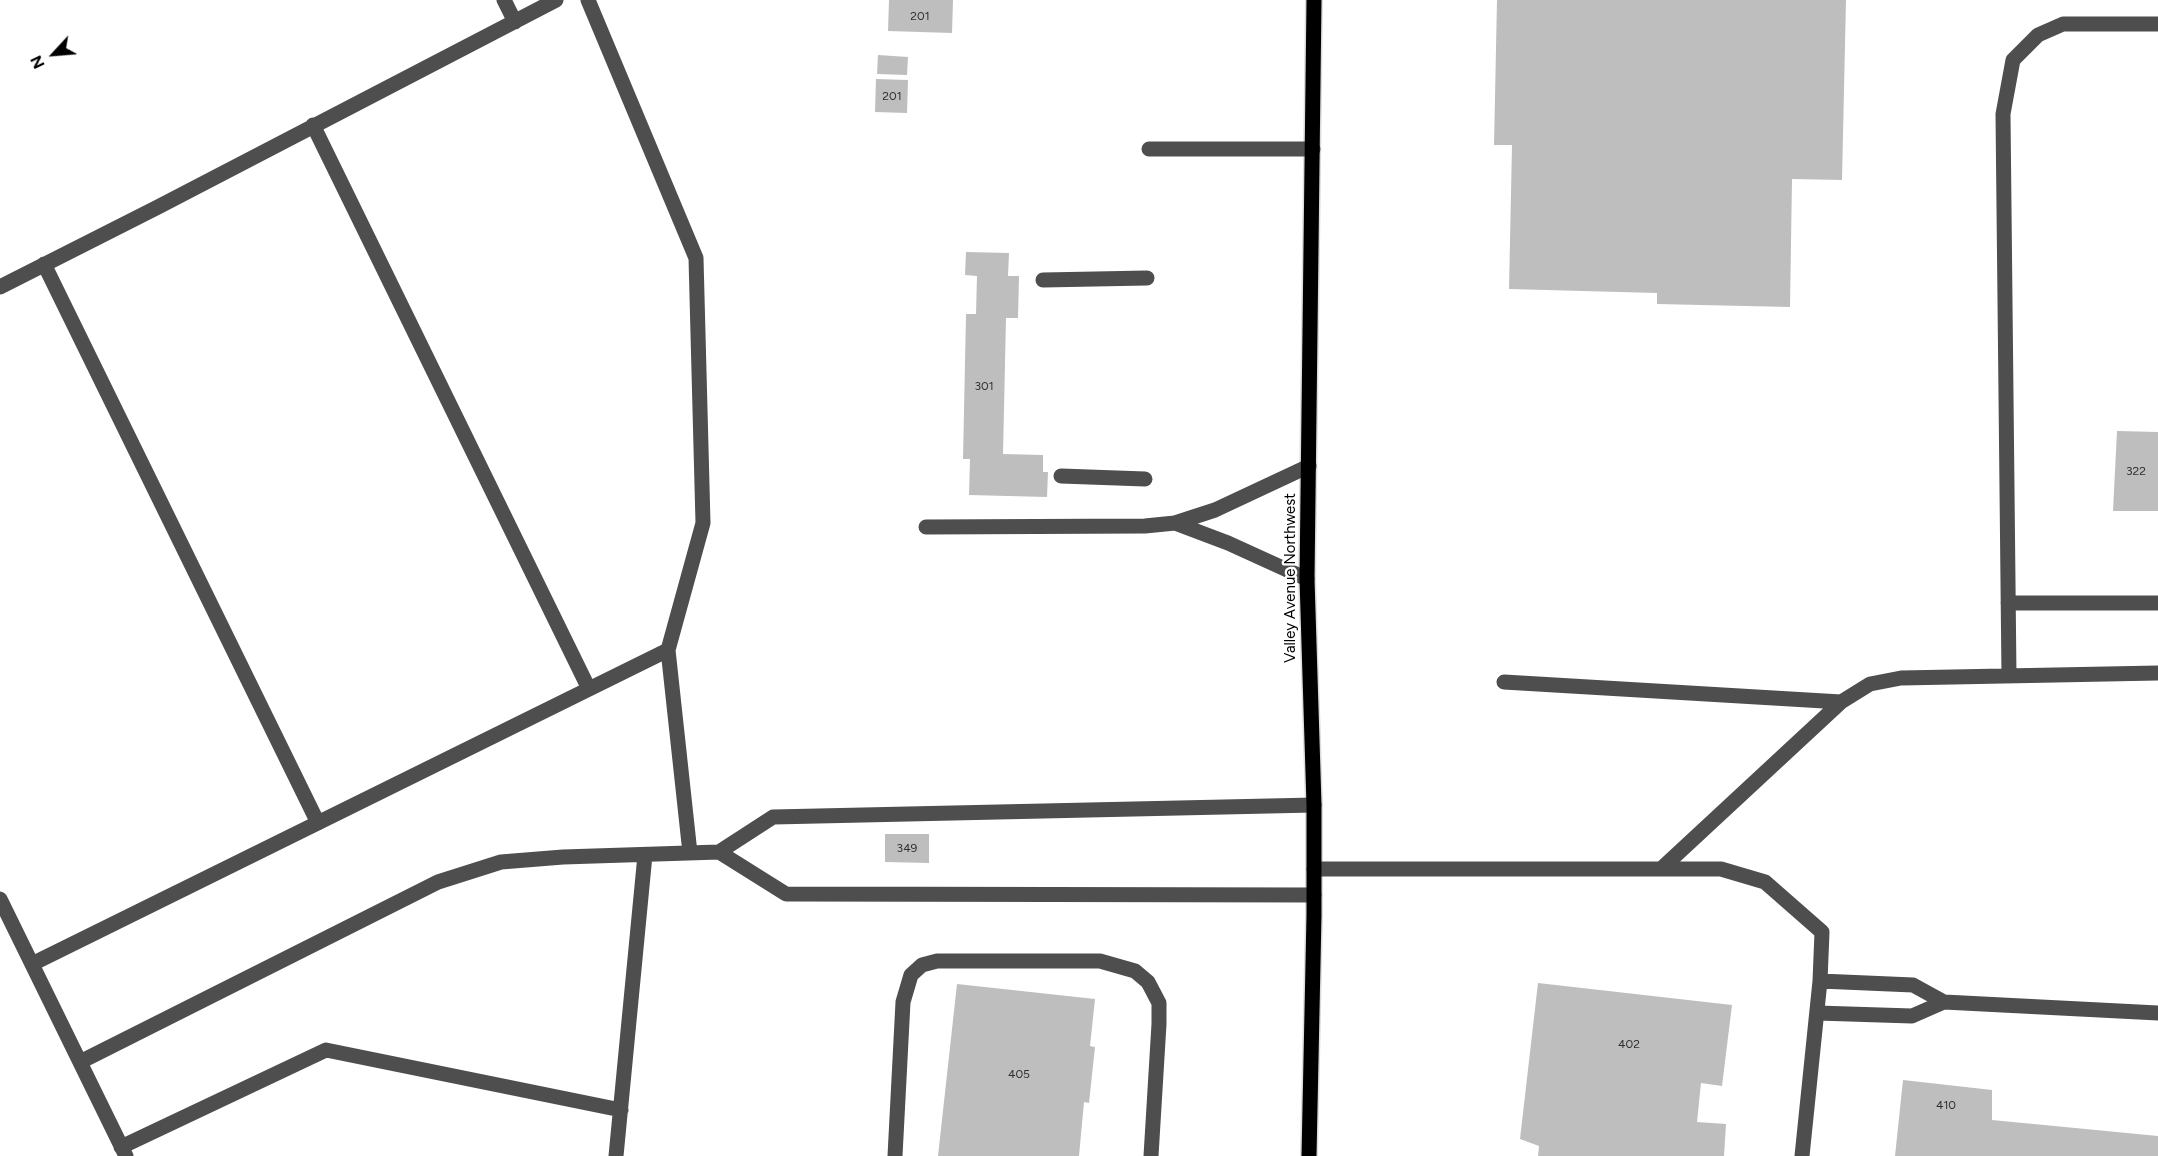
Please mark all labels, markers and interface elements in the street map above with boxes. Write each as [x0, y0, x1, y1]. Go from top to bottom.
house number: 201 [910, 9, 930, 23]
north arrow [24, 24, 84, 84]
text: N [26, 52, 49, 72]
house number: 201 [882, 89, 902, 103]
house number: 301 [974, 379, 994, 393]
house number: 322 [2126, 464, 2146, 478]
street label: Valley Avenue Northwest [1282, 493, 1300, 663]
house number: 349 [897, 841, 917, 855]
house number: 402 [1618, 1037, 1640, 1051]
house number: 405 [1008, 1067, 1030, 1081]
house number: 410 [1936, 1098, 1956, 1112]

